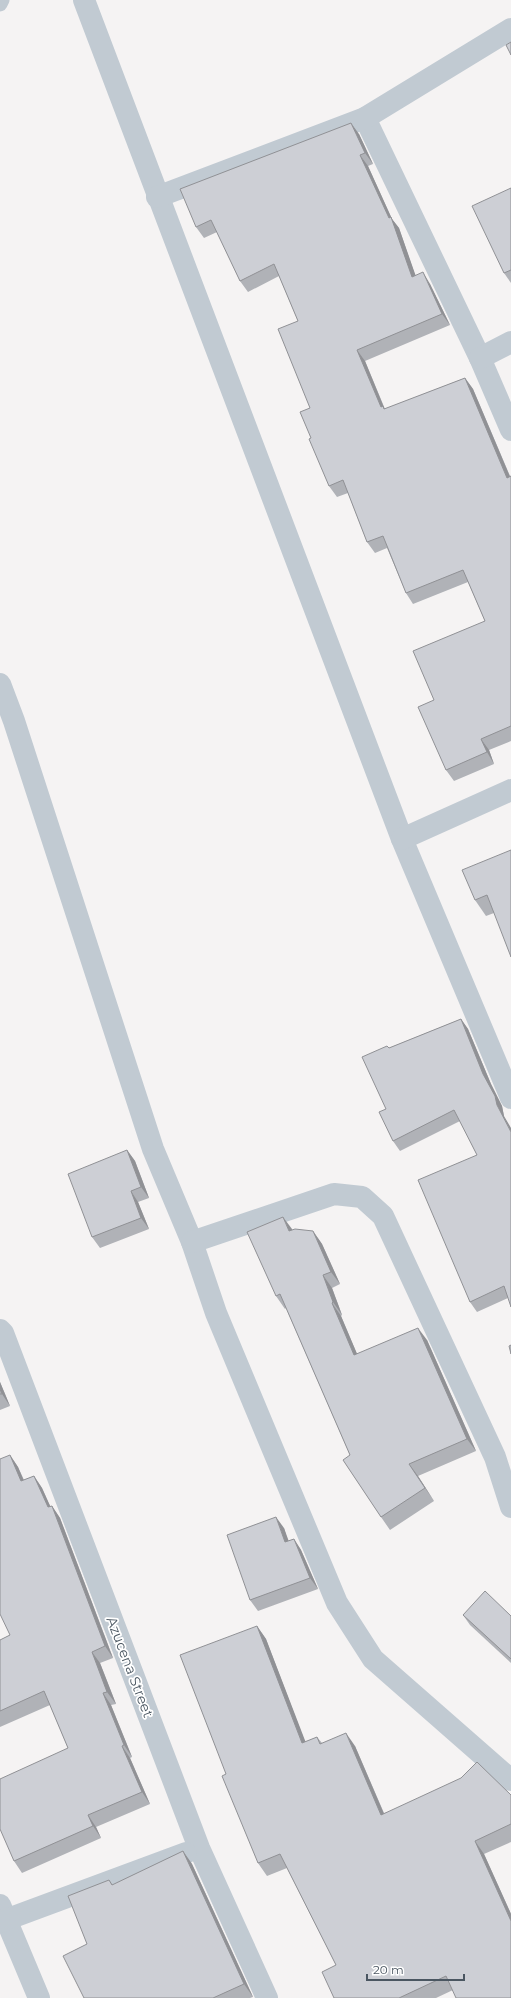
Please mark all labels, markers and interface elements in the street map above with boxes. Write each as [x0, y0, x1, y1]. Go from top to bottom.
street label: Azucena Street [103, 1614, 158, 1720]
scale bar [367, 1956, 464, 1982]
text: 20 m [373, 1962, 404, 1977]

